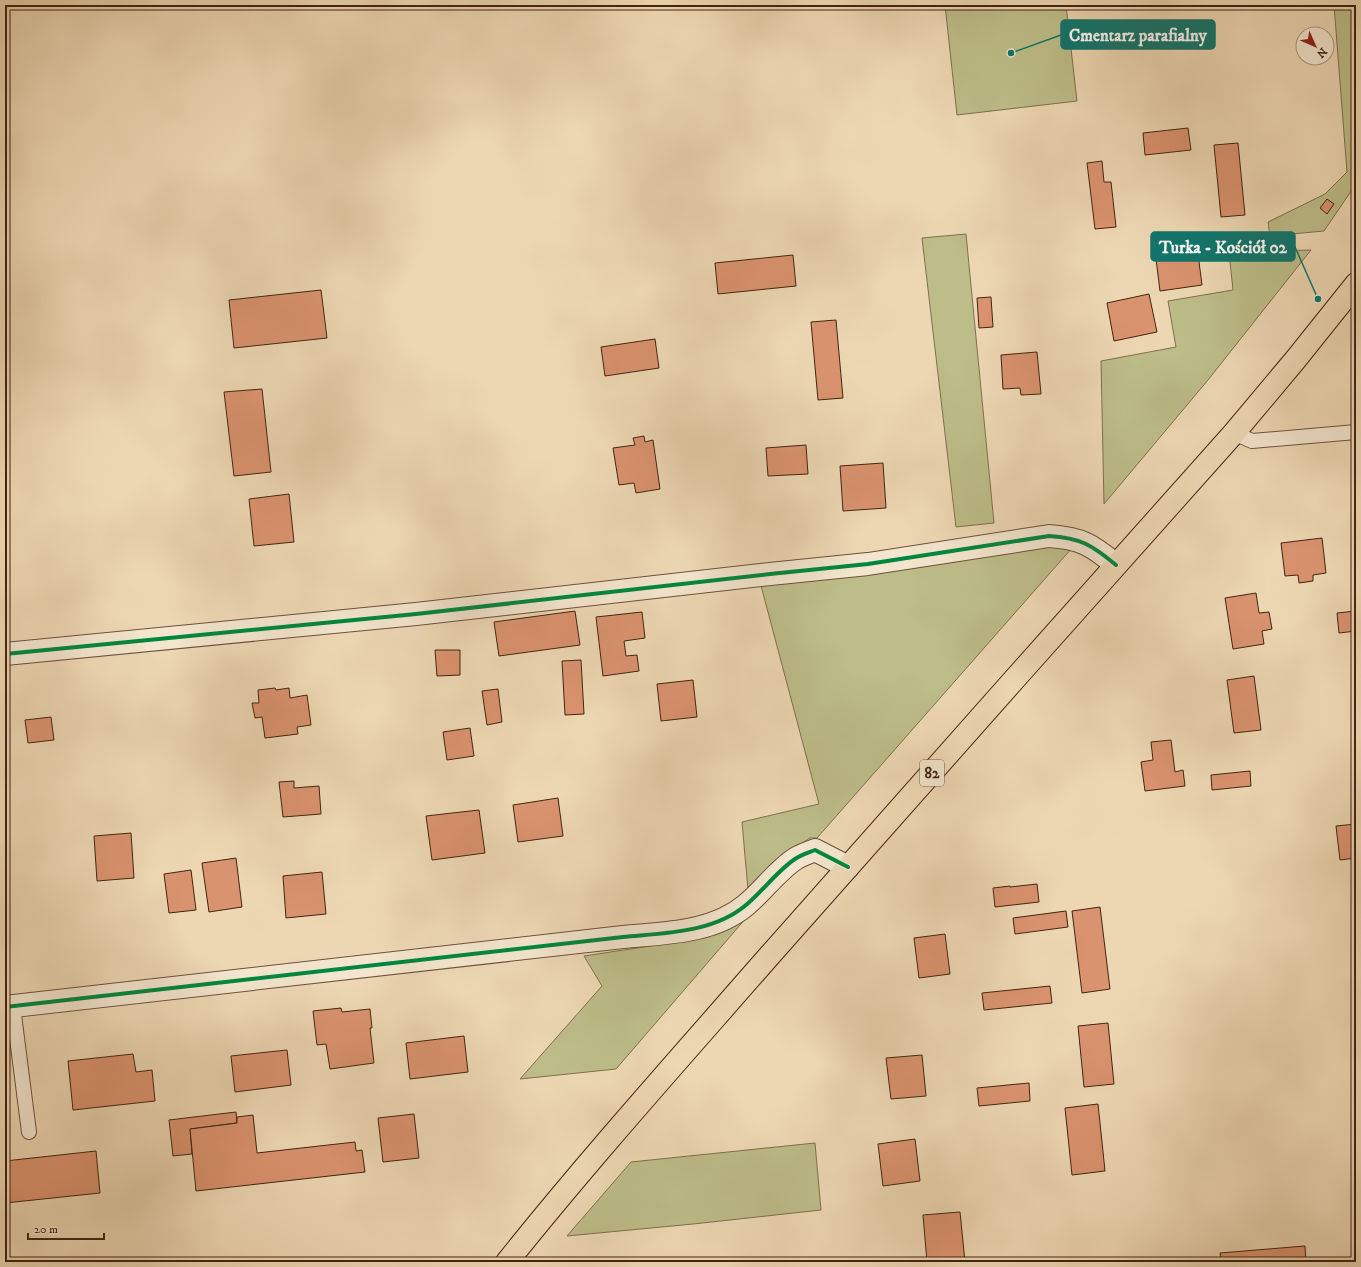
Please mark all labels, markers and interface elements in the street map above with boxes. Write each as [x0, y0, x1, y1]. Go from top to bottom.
callout: Cmentarz parafialny [1061, 20, 1215, 49]
text: Cmentarz parafialny [1069, 25, 1208, 47]
north arrow [1295, 26, 1335, 66]
text: N [1313, 44, 1330, 61]
callout: Turka - Kościół 02 [1151, 232, 1295, 261]
text: Turka - Kościół 02 [1158, 237, 1288, 259]
road number: 82 [920, 760, 944, 786]
scale bar [28, 1215, 104, 1241]
text: 20 m [34, 1222, 58, 1237]

